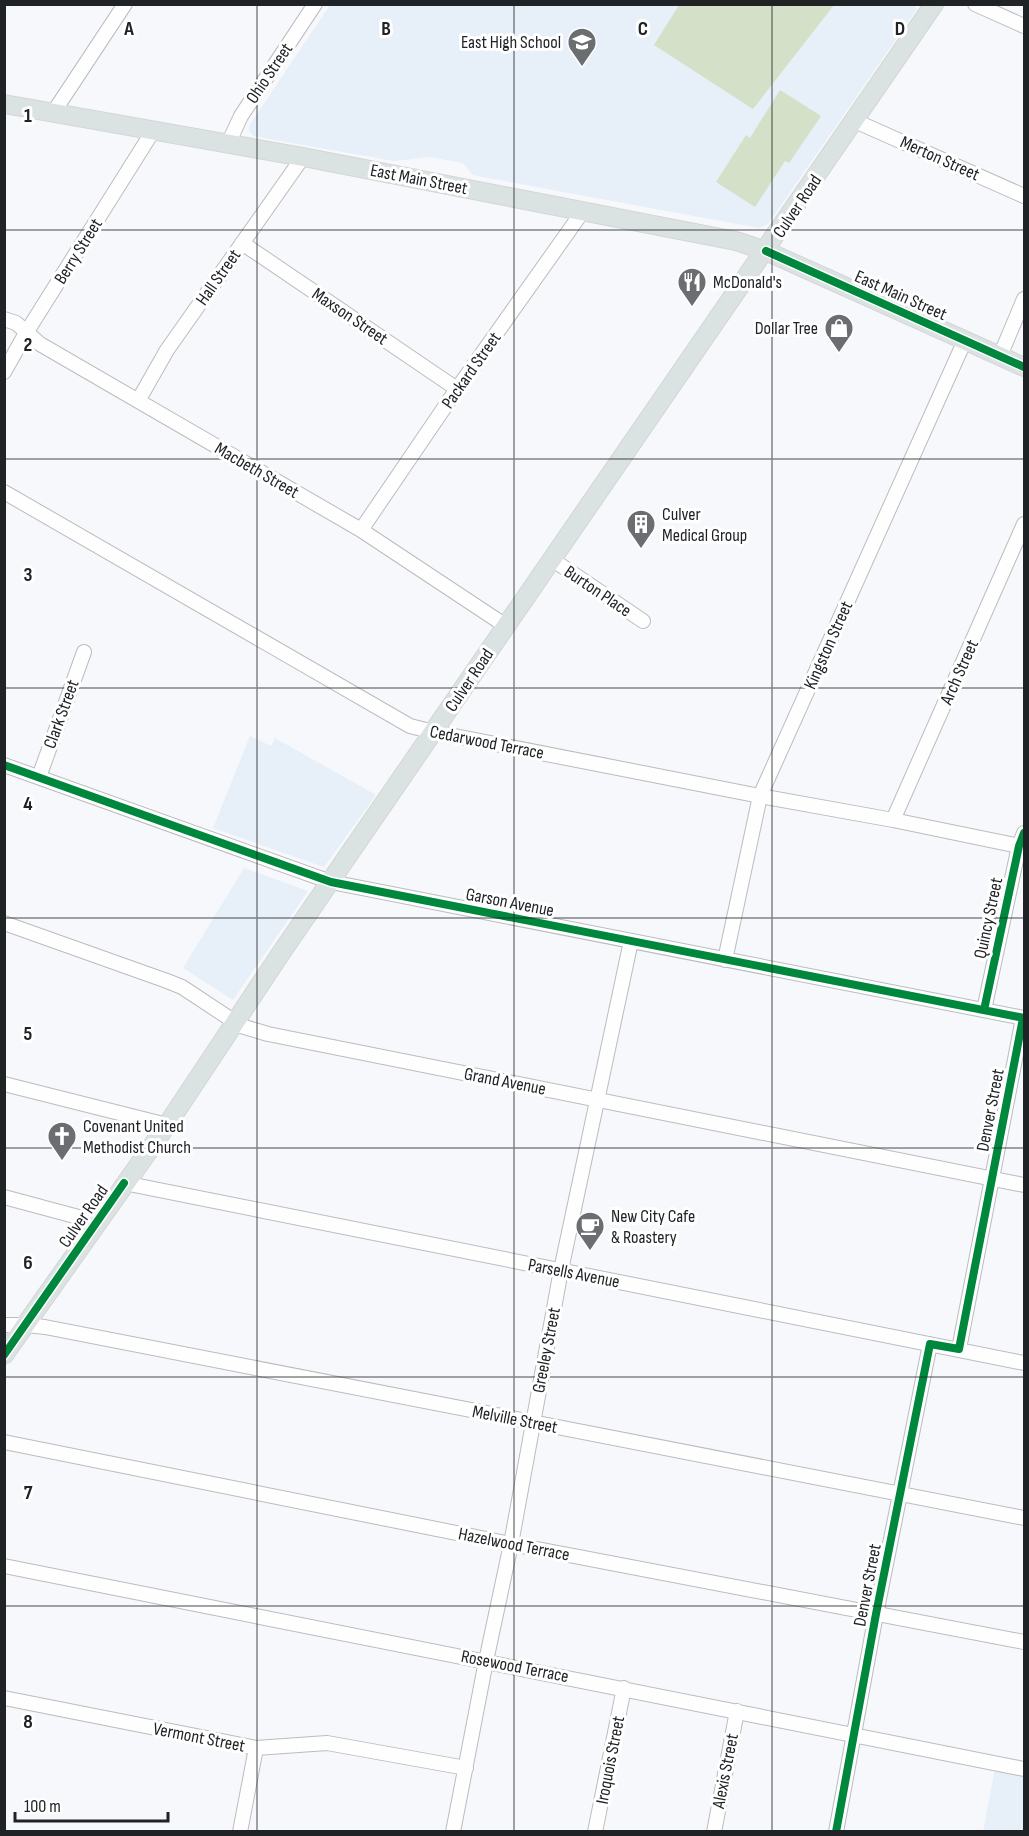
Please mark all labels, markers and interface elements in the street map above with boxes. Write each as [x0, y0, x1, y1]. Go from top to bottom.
text: A [123, 17, 134, 41]
text: B [381, 17, 391, 41]
text: C [638, 17, 648, 41]
text: D [895, 17, 905, 41]
school or university icon: East High School [566, 26, 598, 68]
place label: East High School [461, 32, 561, 53]
street label: Ohio Street [242, 39, 297, 107]
text: 1 [24, 104, 32, 128]
street label: Merton Street [897, 132, 983, 185]
street label: East Main Street [369, 160, 470, 199]
street label: Culver Road [769, 171, 826, 242]
street label: Berry Street [50, 214, 107, 288]
street label: Hall Street [192, 245, 246, 309]
restaurant icon: McDonald's [676, 266, 708, 308]
street label: East Main Street [852, 266, 950, 325]
place label: McDonald's [713, 272, 782, 293]
street label: Maxson Street [308, 283, 392, 350]
shop icon: Dollar Tree [823, 312, 855, 354]
place label: Dollar Tree [755, 318, 818, 339]
street label: Packard Street [437, 328, 506, 413]
text: 2 [24, 333, 32, 357]
street label: Macbeth Street [211, 438, 303, 503]
place label: Culver Medical Group [662, 504, 747, 546]
building icon: Culver Medical Group [625, 508, 657, 550]
street label: Burton Place [560, 561, 635, 622]
text: 3 [24, 563, 33, 587]
street label: Kingston Street [800, 597, 857, 693]
street label: Arch Street [935, 636, 983, 709]
street label: Culver Road [441, 645, 498, 716]
street label: Clark Street [39, 676, 84, 752]
street label: Cedarwood Terrace [428, 721, 546, 764]
text: 4 [23, 792, 33, 816]
street label: Quincy Street [970, 875, 1007, 961]
street label: Garson Avenue [464, 884, 556, 921]
text: 5 [24, 1022, 33, 1046]
street label: Grand Avenue [462, 1063, 548, 1100]
street label: Denver Street [972, 1066, 1009, 1153]
place label: Covenant United Methodist Church [83, 1116, 191, 1158]
church icon: Covenant United Methodist Church [46, 1120, 78, 1162]
street label: Culver Road [54, 1181, 113, 1252]
place label: New City Cafe & Roastery [611, 1206, 695, 1248]
cafe icon: New City Cafe & Roastery [574, 1210, 606, 1252]
text: 6 [23, 1251, 33, 1275]
street label: Parsells Avenue [526, 1254, 622, 1293]
street label: Greeley Street [528, 1305, 565, 1395]
street label: Melville Street [471, 1401, 560, 1438]
text: 7 [24, 1481, 33, 1505]
street label: Hazelwood Terrace [456, 1523, 571, 1566]
street label: Denver Street [849, 1541, 886, 1628]
street label: Rosewood Terrace [459, 1646, 571, 1687]
text: 8 [23, 1710, 33, 1734]
street label: Iroquois Street [592, 1714, 629, 1806]
street label: Vermont Street [151, 1718, 247, 1757]
street label: Alexis Street [708, 1731, 743, 1811]
scale bar [15, 1785, 168, 1823]
text: 100 m [24, 1796, 61, 1817]

